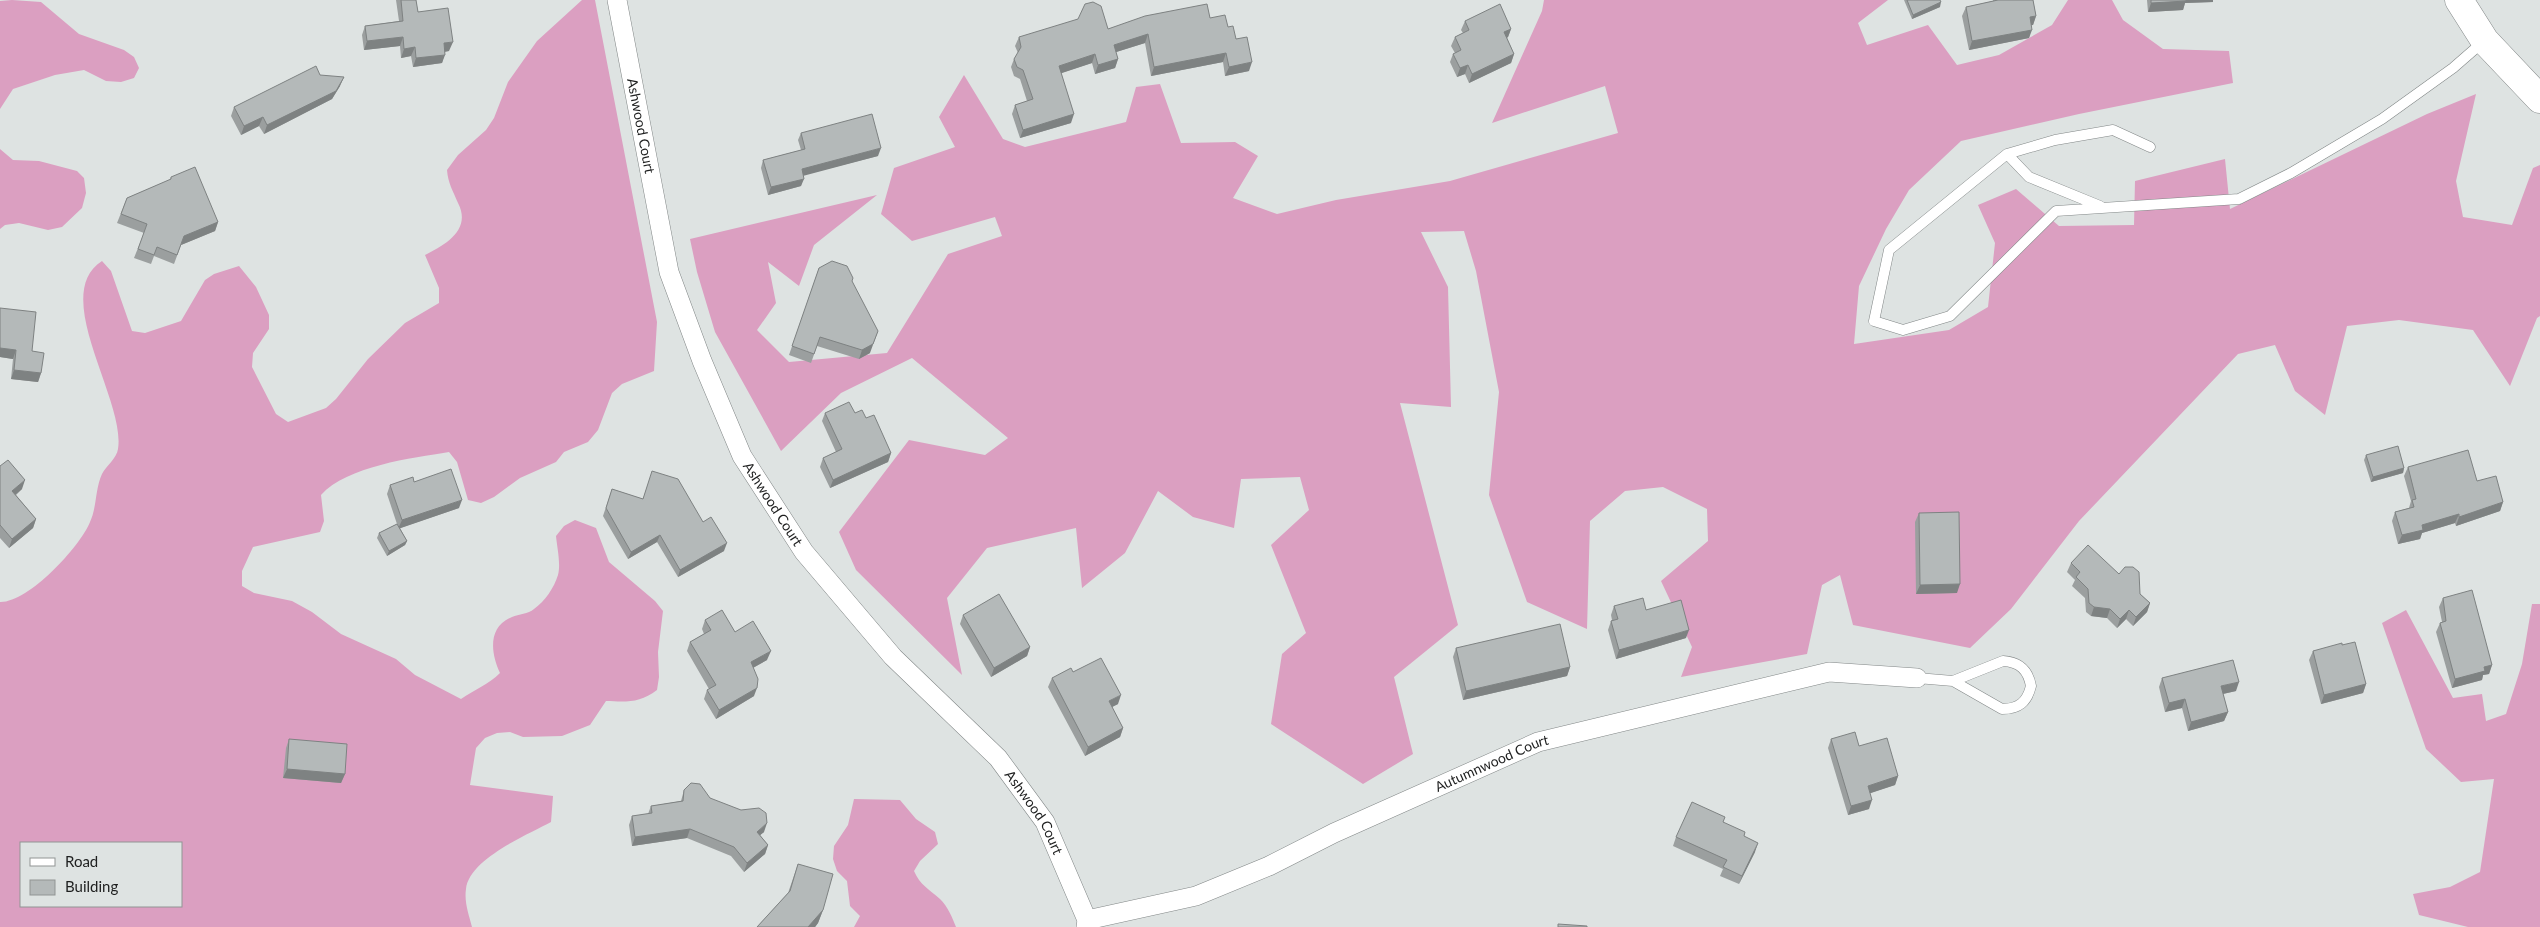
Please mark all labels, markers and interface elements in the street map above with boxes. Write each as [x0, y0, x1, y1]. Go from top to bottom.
street label: Ashwood Court [624, 77, 659, 175]
street label: Ashwood Court [740, 458, 807, 549]
street label: Autumnwood Court [1432, 731, 1550, 795]
street label: Ashwood Court [1002, 766, 1067, 857]
legend [20, 842, 182, 907]
text: Road [65, 852, 98, 870]
text: Building [65, 877, 118, 895]

